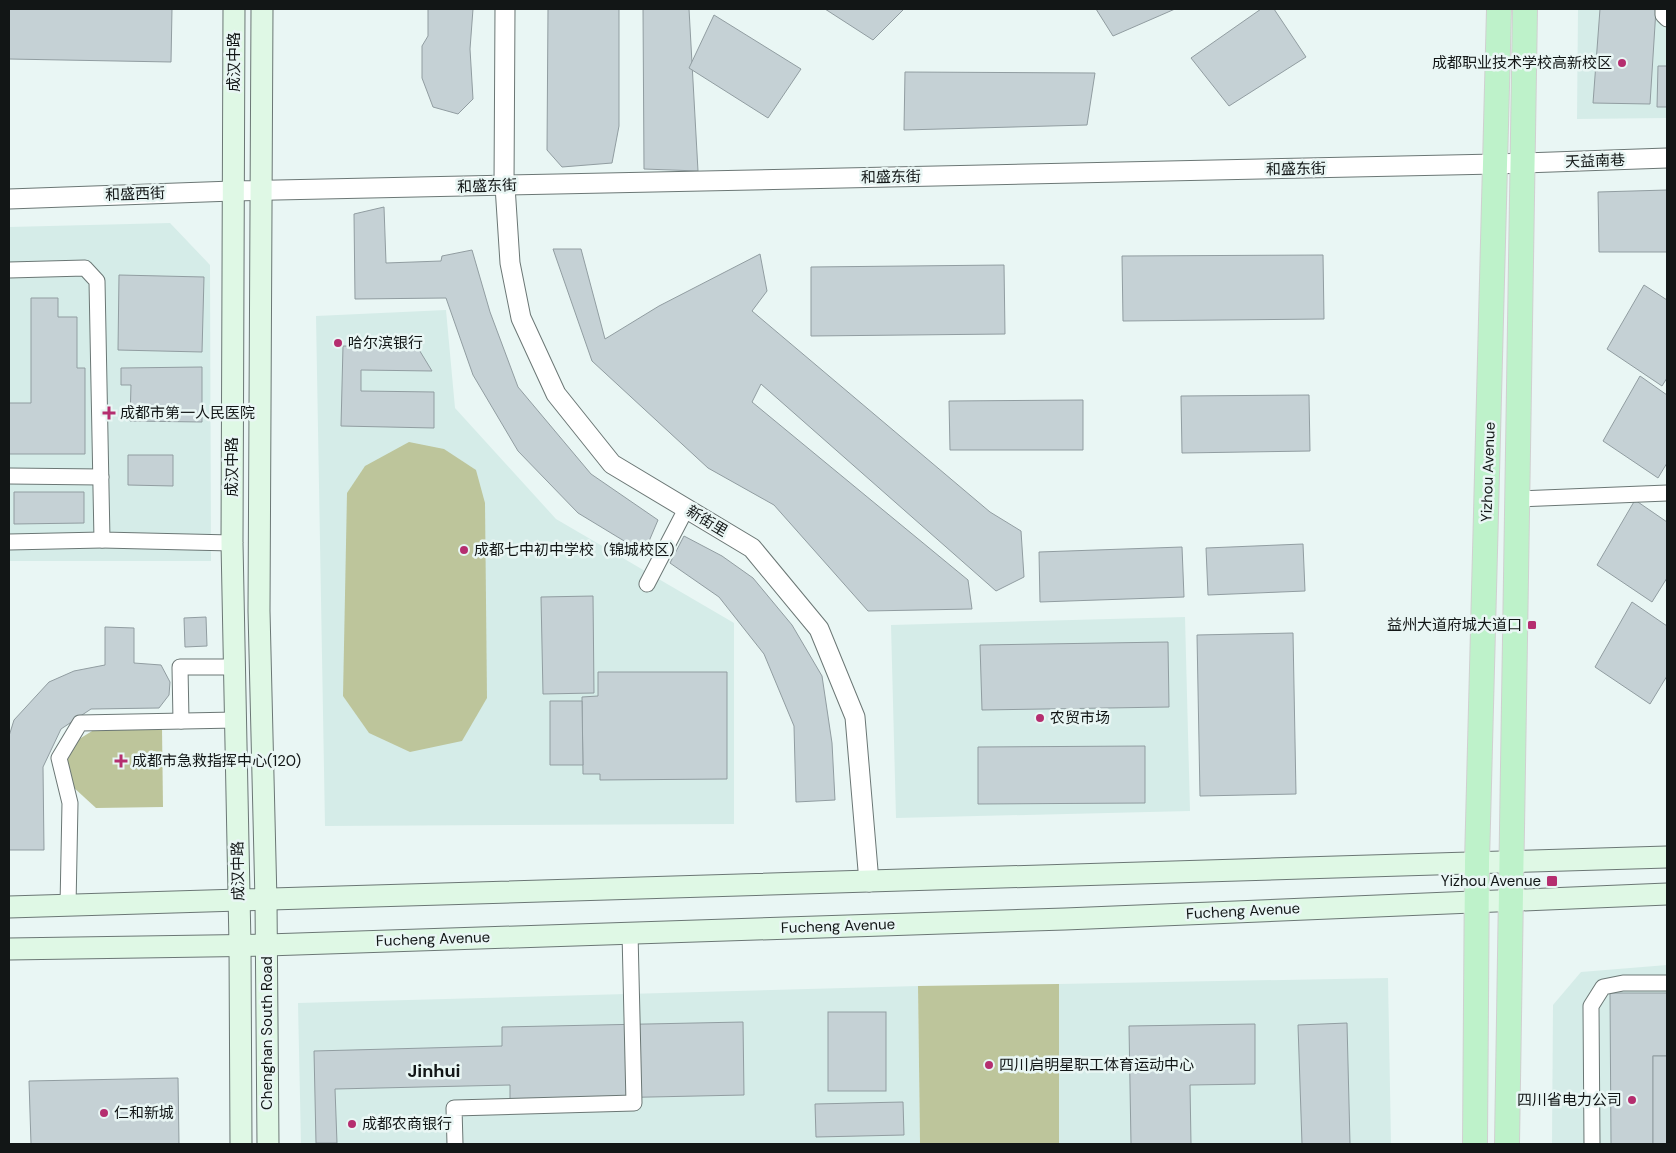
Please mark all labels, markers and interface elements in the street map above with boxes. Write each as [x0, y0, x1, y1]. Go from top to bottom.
street label: 成汉中路 [224, 32, 244, 92]
place label: 成都职业技术学校高新校区 [1432, 53, 1612, 73]
marker: 成都职业技术学校高新校区 [1616, 57, 1628, 69]
street label: 天益南巷 [1565, 150, 1625, 172]
street label: 和盛东街 [1266, 158, 1326, 180]
street label: 和盛东街 [861, 166, 921, 188]
street label: 和盛东街 [457, 175, 517, 197]
street label: 和盛西街 [105, 183, 165, 205]
place label: 哈尔滨银行 [348, 333, 423, 353]
marker: 哈尔滨银行 [332, 337, 344, 349]
place label: 成都市第一人民医院 [120, 403, 255, 423]
marker: 成都市第一人民医院 [102, 406, 116, 420]
street label: Yizhou Avenue [1476, 422, 1500, 522]
street label: 成汉中路 [222, 437, 242, 497]
street label: 新街里 [683, 501, 731, 541]
place label: 成都七中初中学校（锦城校区） [474, 540, 684, 560]
marker: 成都七中初中学校（锦城校区） [458, 544, 470, 556]
place label: 益州大道府城大道口 [1387, 615, 1522, 635]
marker: 益州大道府城大道口 [1526, 619, 1538, 631]
place label: 农贸市场 [1050, 708, 1110, 728]
marker: 农贸市场 [1034, 712, 1046, 724]
place label: 成都市急救指挥中心(120) [132, 751, 301, 771]
marker: 成都市急救指挥中心(120) [114, 754, 128, 768]
street label: 成汉中路 [227, 841, 249, 901]
place label: Yizhou Avenue [1441, 871, 1541, 891]
marker: Yizhou Avenue [1545, 874, 1559, 888]
street label: Fucheng Avenue [1185, 898, 1301, 924]
street label: Fucheng Avenue [781, 914, 895, 938]
street label: Fucheng Avenue [376, 927, 490, 951]
street label: Chenghan South Road [257, 956, 277, 1110]
place label: 四川启明星职工体育运动中心 [999, 1055, 1194, 1075]
district label: Jinhui [408, 1059, 460, 1083]
marker: 四川启明星职工体育运动中心 [983, 1059, 995, 1071]
place label: 四川省电力公司 [1517, 1090, 1622, 1110]
marker: 四川省电力公司 [1626, 1094, 1638, 1106]
place label: 仁和新城 [114, 1103, 174, 1123]
marker: 仁和新城 [98, 1107, 110, 1119]
place label: 成都农商银行 [362, 1114, 452, 1134]
marker: 成都农商银行 [346, 1118, 358, 1130]

